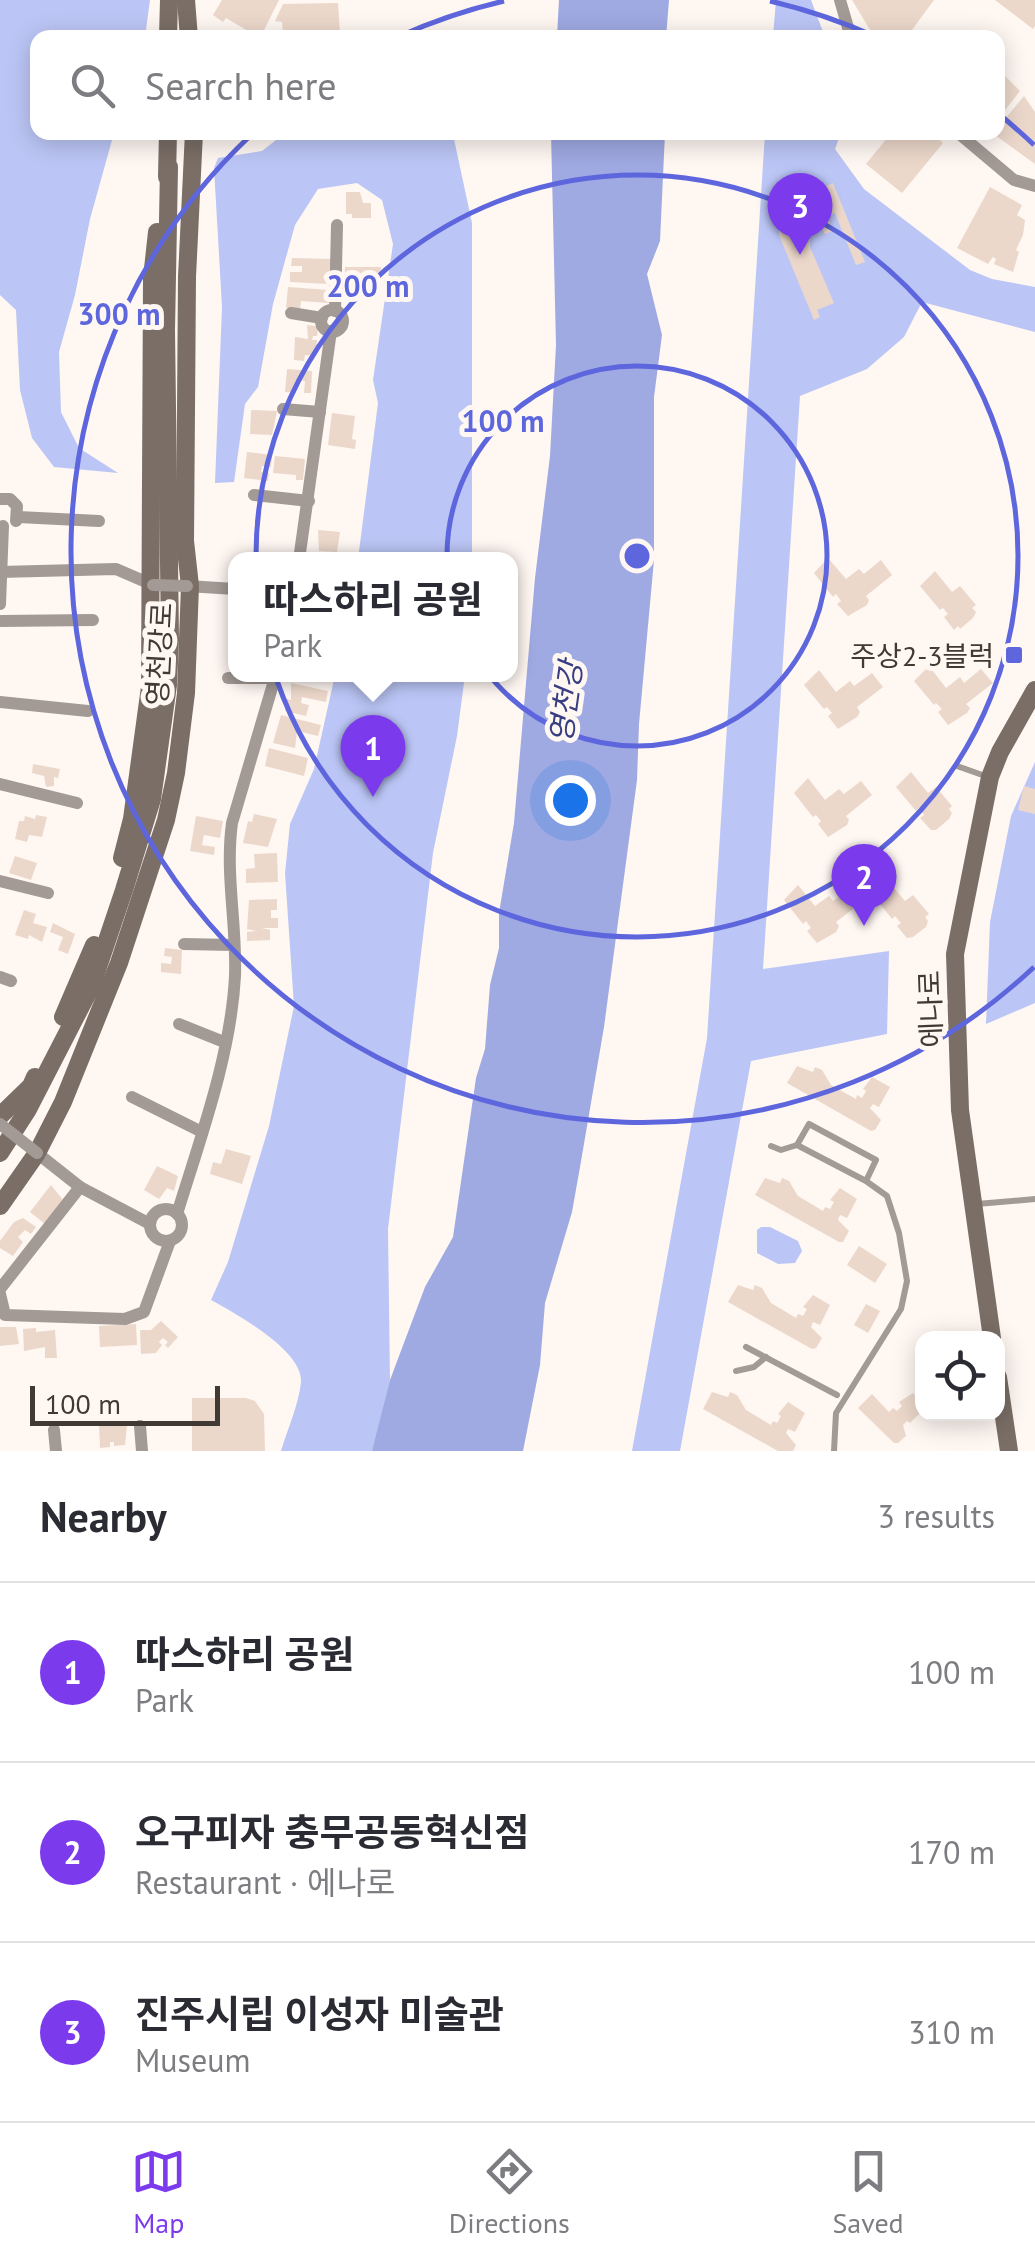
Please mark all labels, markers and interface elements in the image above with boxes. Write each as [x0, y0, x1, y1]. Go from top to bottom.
search box [30, 30, 1005, 140]
icon: search [65, 58, 120, 113]
text: Search here [145, 61, 337, 110]
pin: 3 [768, 172, 832, 255]
text: 200 m [327, 266, 409, 305]
text: 300 m [78, 294, 160, 333]
text: 100 m [462, 401, 544, 440]
centre of rings [619, 538, 655, 574]
popup [228, 552, 518, 682]
text: 따스하리 공원 [263, 574, 483, 623]
street label: 영천강로 [138, 602, 180, 706]
text: Park [263, 624, 322, 666]
place label: 주상2-3블럭 [850, 637, 994, 674]
marker: 주상2-3블럭 [1003, 644, 1025, 666]
water label: 영천강 [540, 655, 591, 746]
pin: 1 [340, 714, 406, 797]
your location [545, 775, 596, 826]
pin: 2 [832, 844, 896, 926]
street label: 에나로 [910, 970, 950, 1048]
map controls [915, 1331, 1005, 1421]
button: locate [915, 1331, 1005, 1421]
scale bar [30, 1381, 220, 1426]
text: 100 m [45, 1385, 121, 1422]
text: Nearby [40, 1489, 167, 1544]
text: 3 results [877, 1495, 995, 1537]
text: 따스하리 공원 [135, 1629, 354, 1678]
text: 1 [63, 1651, 82, 1693]
text: 100 m [908, 1651, 995, 1693]
text: Park [135, 1679, 194, 1721]
text: 오구피자 충무공동혁신점 [135, 1807, 529, 1856]
text: 2 [63, 1831, 82, 1873]
text: 170 m [908, 1831, 995, 1873]
text: Restaurant · 에나로 [135, 1861, 395, 1903]
text: 진주시립 이성자 미술관 [135, 1989, 504, 2038]
text: 3 [63, 2011, 82, 2053]
text: 310 m [908, 2011, 995, 2053]
text: Museum [135, 2039, 251, 2081]
tab: Map [131, 2144, 186, 2241]
tab: Directions [449, 2144, 570, 2241]
tab: Saved [832, 2144, 904, 2241]

